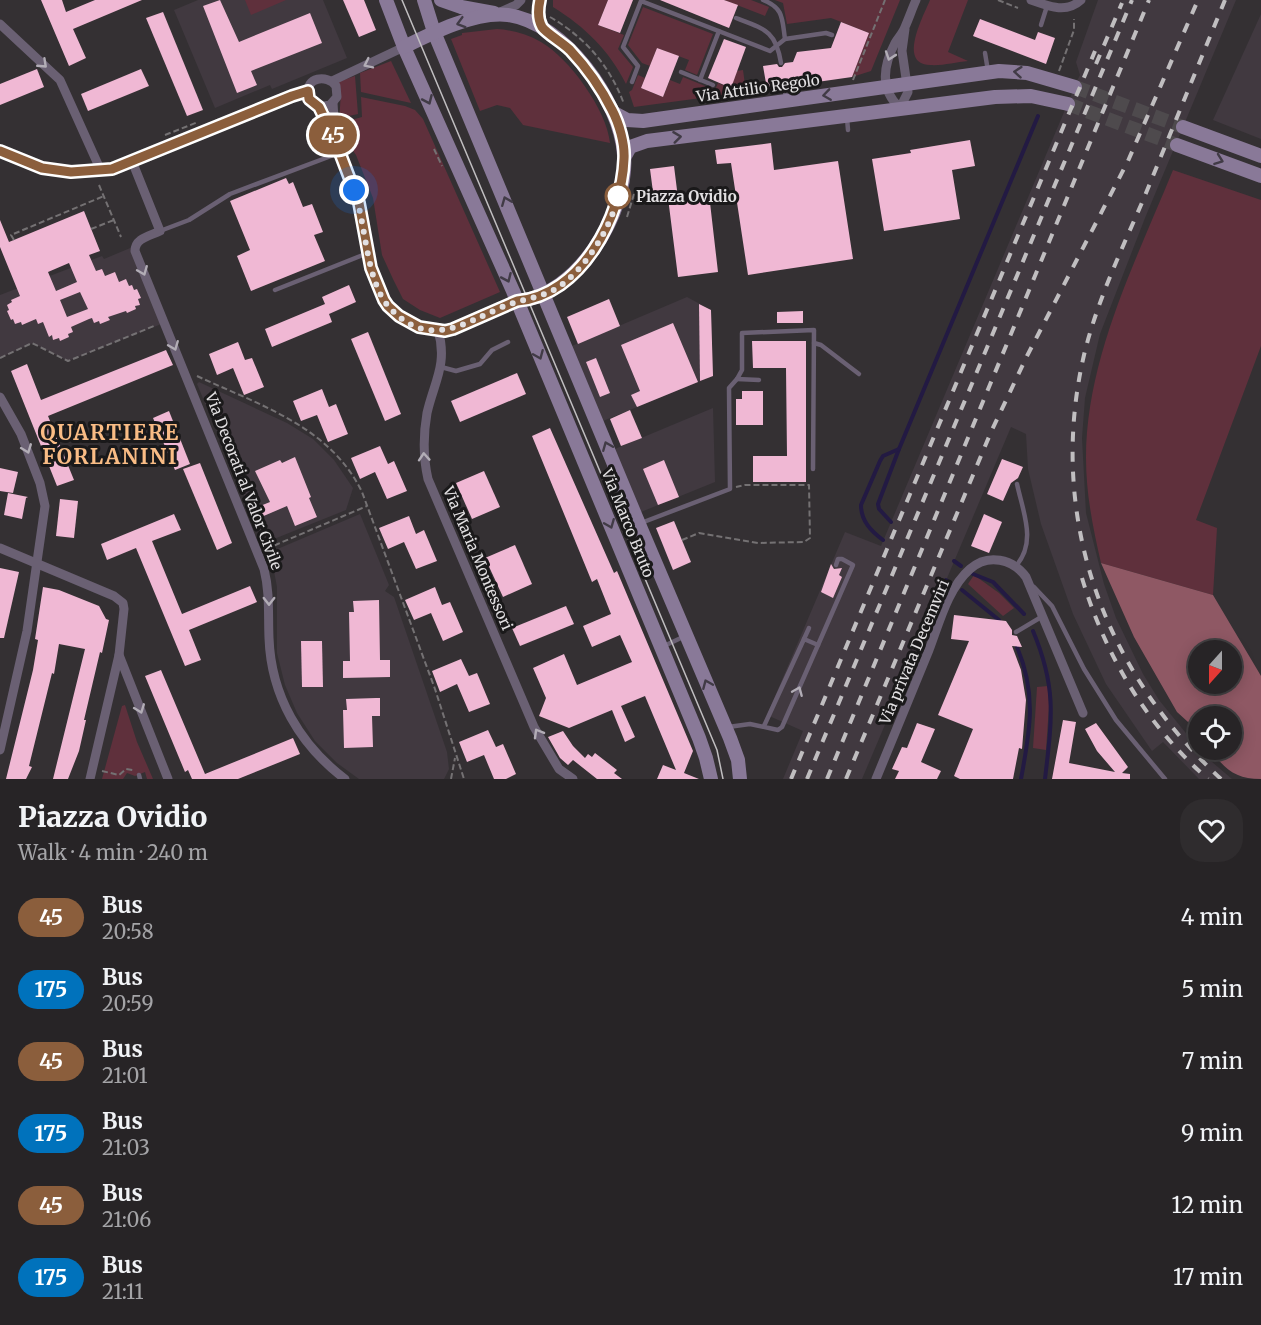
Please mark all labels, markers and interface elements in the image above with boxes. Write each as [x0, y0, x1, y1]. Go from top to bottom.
one-way arrow [456, 16, 466, 29]
one-way arrow [885, 50, 898, 61]
one-way arrow [36, 57, 47, 68]
one-way arrow [363, 57, 374, 69]
one-way arrow [1014, 66, 1023, 79]
street label: Via Attilio Regolo [694, 70, 821, 106]
one-way arrow [823, 88, 832, 100]
one-way arrow [420, 94, 432, 105]
line badge: 45 [306, 116, 360, 154]
text: 45 [321, 122, 345, 149]
one-way arrow [672, 131, 681, 144]
one-way arrow [1213, 153, 1224, 166]
your location [339, 175, 369, 205]
marker: Piazza Ovidio [605, 183, 631, 209]
place label: Piazza Ovidio [636, 187, 737, 206]
one-way arrow [501, 196, 513, 207]
one-way arrow [136, 264, 148, 275]
one-way arrow [500, 272, 512, 283]
one-way arrow [167, 340, 179, 351]
one-way arrow [532, 348, 544, 359]
street label: Via Decorati al Valor Civile [201, 389, 287, 573]
district label: QUARTIERE FORLANINI [40, 419, 180, 470]
one-way arrow [20, 442, 32, 453]
one-way arrow [602, 442, 614, 453]
one-way arrow [418, 452, 431, 461]
street label: Via Marco Bruto [597, 465, 659, 580]
street label: Via Maria Montessori [439, 482, 517, 633]
one-way arrow [603, 518, 615, 529]
street label: Via privata Decemviri [875, 577, 953, 728]
one-way arrow [263, 597, 275, 606]
north arrow [1188, 640, 1242, 694]
map controls [1188, 640, 1242, 760]
one-way arrow [702, 679, 714, 690]
one-way arrow [791, 687, 803, 698]
one-way arrow [133, 704, 146, 714]
button: locate [1188, 706, 1242, 760]
one-way arrow [534, 729, 545, 740]
text: Piazza Ovidio [18, 799, 207, 835]
button: heart [1180, 799, 1243, 862]
text: Walk · 4 min · 240 m [18, 840, 208, 865]
text: Bus [102, 891, 143, 919]
text: 4 min [1181, 903, 1243, 931]
text: 45 [39, 904, 63, 931]
text: 20:58 [102, 919, 154, 944]
text: Bus [102, 963, 143, 991]
text: 5 min [1181, 975, 1243, 1003]
text: 175 [35, 976, 67, 1003]
text: 20:59 [102, 991, 154, 1016]
text: Bus [102, 1035, 143, 1063]
text: 7 min [1182, 1047, 1243, 1075]
text: 45 [39, 1048, 63, 1075]
text: 21:01 [102, 1063, 148, 1088]
text: Bus [102, 1107, 143, 1135]
text: 9 min [1181, 1119, 1243, 1147]
text: 175 [35, 1120, 67, 1147]
text: 21:03 [102, 1135, 150, 1160]
text: Bus [102, 1179, 143, 1207]
text: 12 min [1172, 1191, 1243, 1219]
text: 45 [39, 1192, 63, 1219]
text: 21:06 [102, 1207, 151, 1232]
text: Bus [102, 1251, 143, 1279]
text: 17 min [1173, 1263, 1243, 1291]
text: 175 [35, 1264, 67, 1291]
text: 21:11 [102, 1279, 143, 1304]

